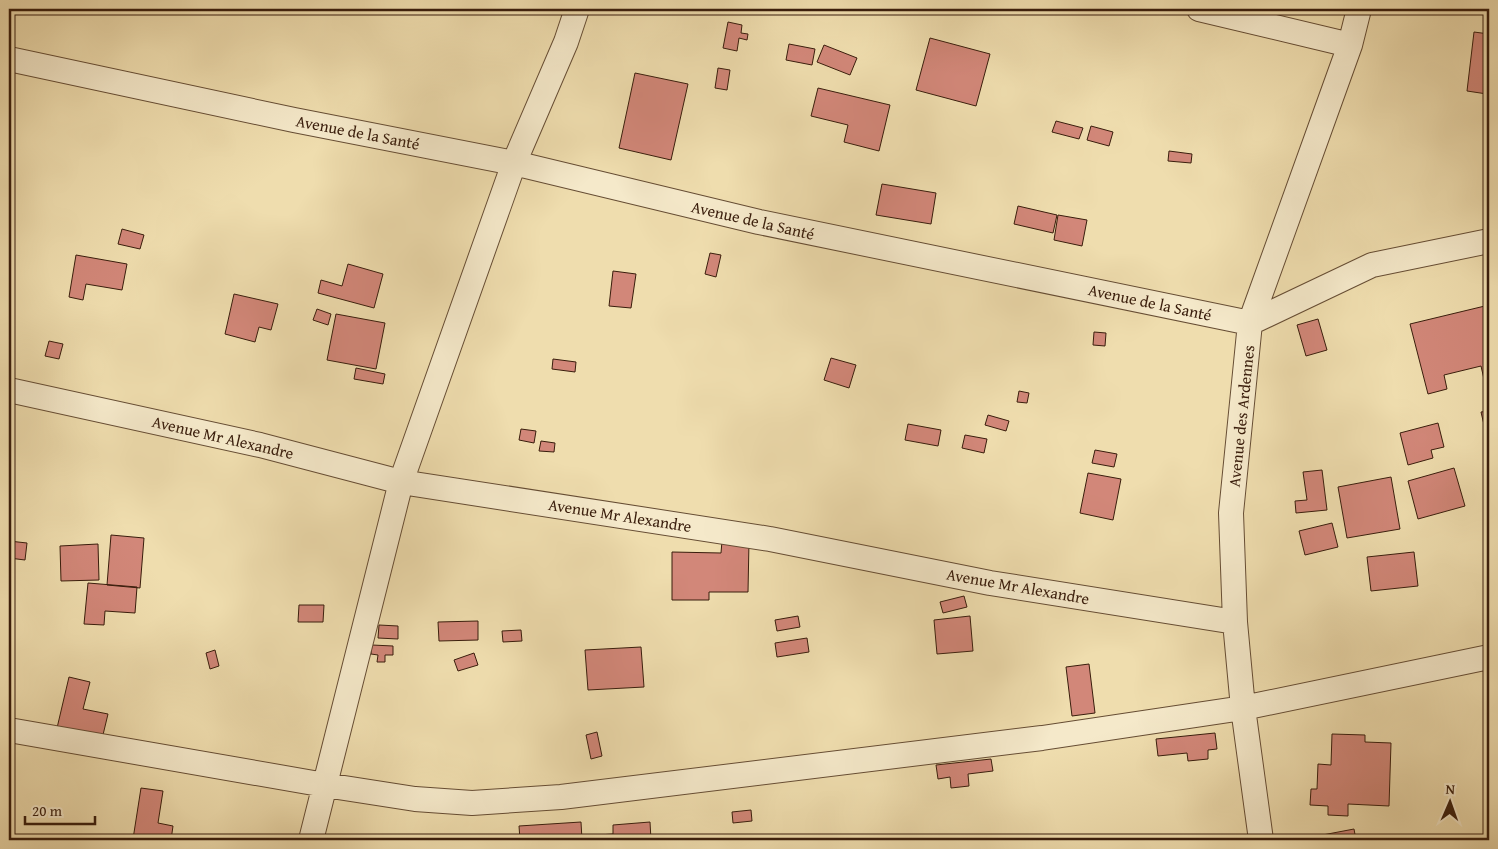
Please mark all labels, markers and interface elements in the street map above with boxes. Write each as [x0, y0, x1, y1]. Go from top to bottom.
street label: Avenue de la Santé [294, 108, 422, 156]
street label: Avenue de la Santé [689, 194, 817, 246]
street label: Avenue de la Santé [1086, 277, 1214, 327]
street label: Avenue des Ardennes [1222, 344, 1260, 488]
street label: Avenue Mr Alexandre [150, 409, 296, 465]
street label: Avenue Mr Alexandre [547, 492, 693, 538]
street label: Avenue Mr Alexandre [945, 562, 1091, 610]
north arrow [1426, 776, 1476, 826]
text: N [1445, 779, 1456, 799]
scale bar [25, 794, 95, 826]
text: 20 m [32, 800, 63, 821]

